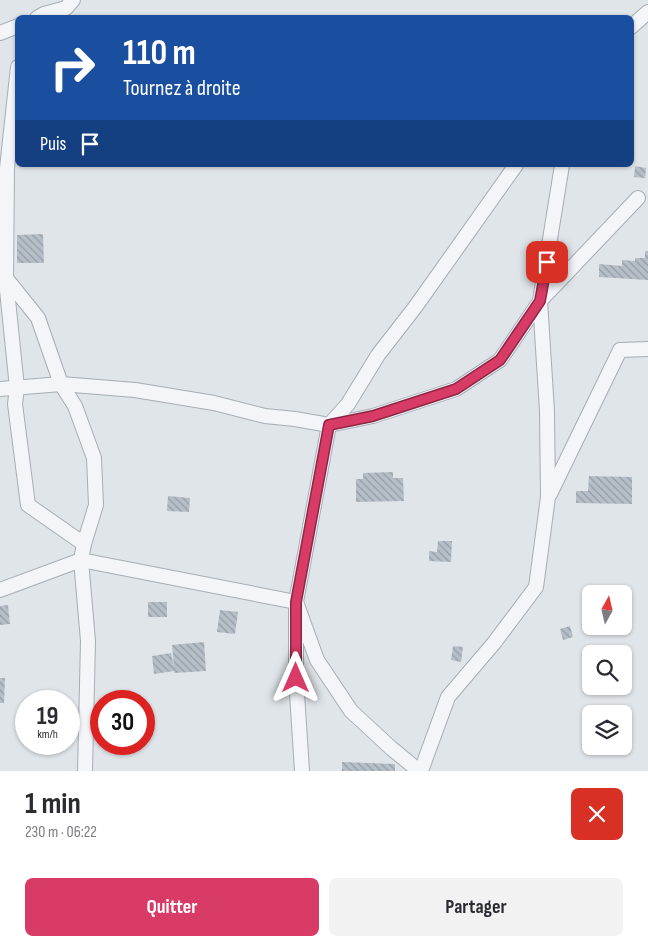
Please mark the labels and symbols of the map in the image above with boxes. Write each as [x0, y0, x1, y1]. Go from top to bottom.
pin [526, 241, 568, 283]
north arrow [582, 585, 632, 635]
position arrow [269, 651, 321, 703]
speed limit sign: 30 [90, 690, 155, 755]

